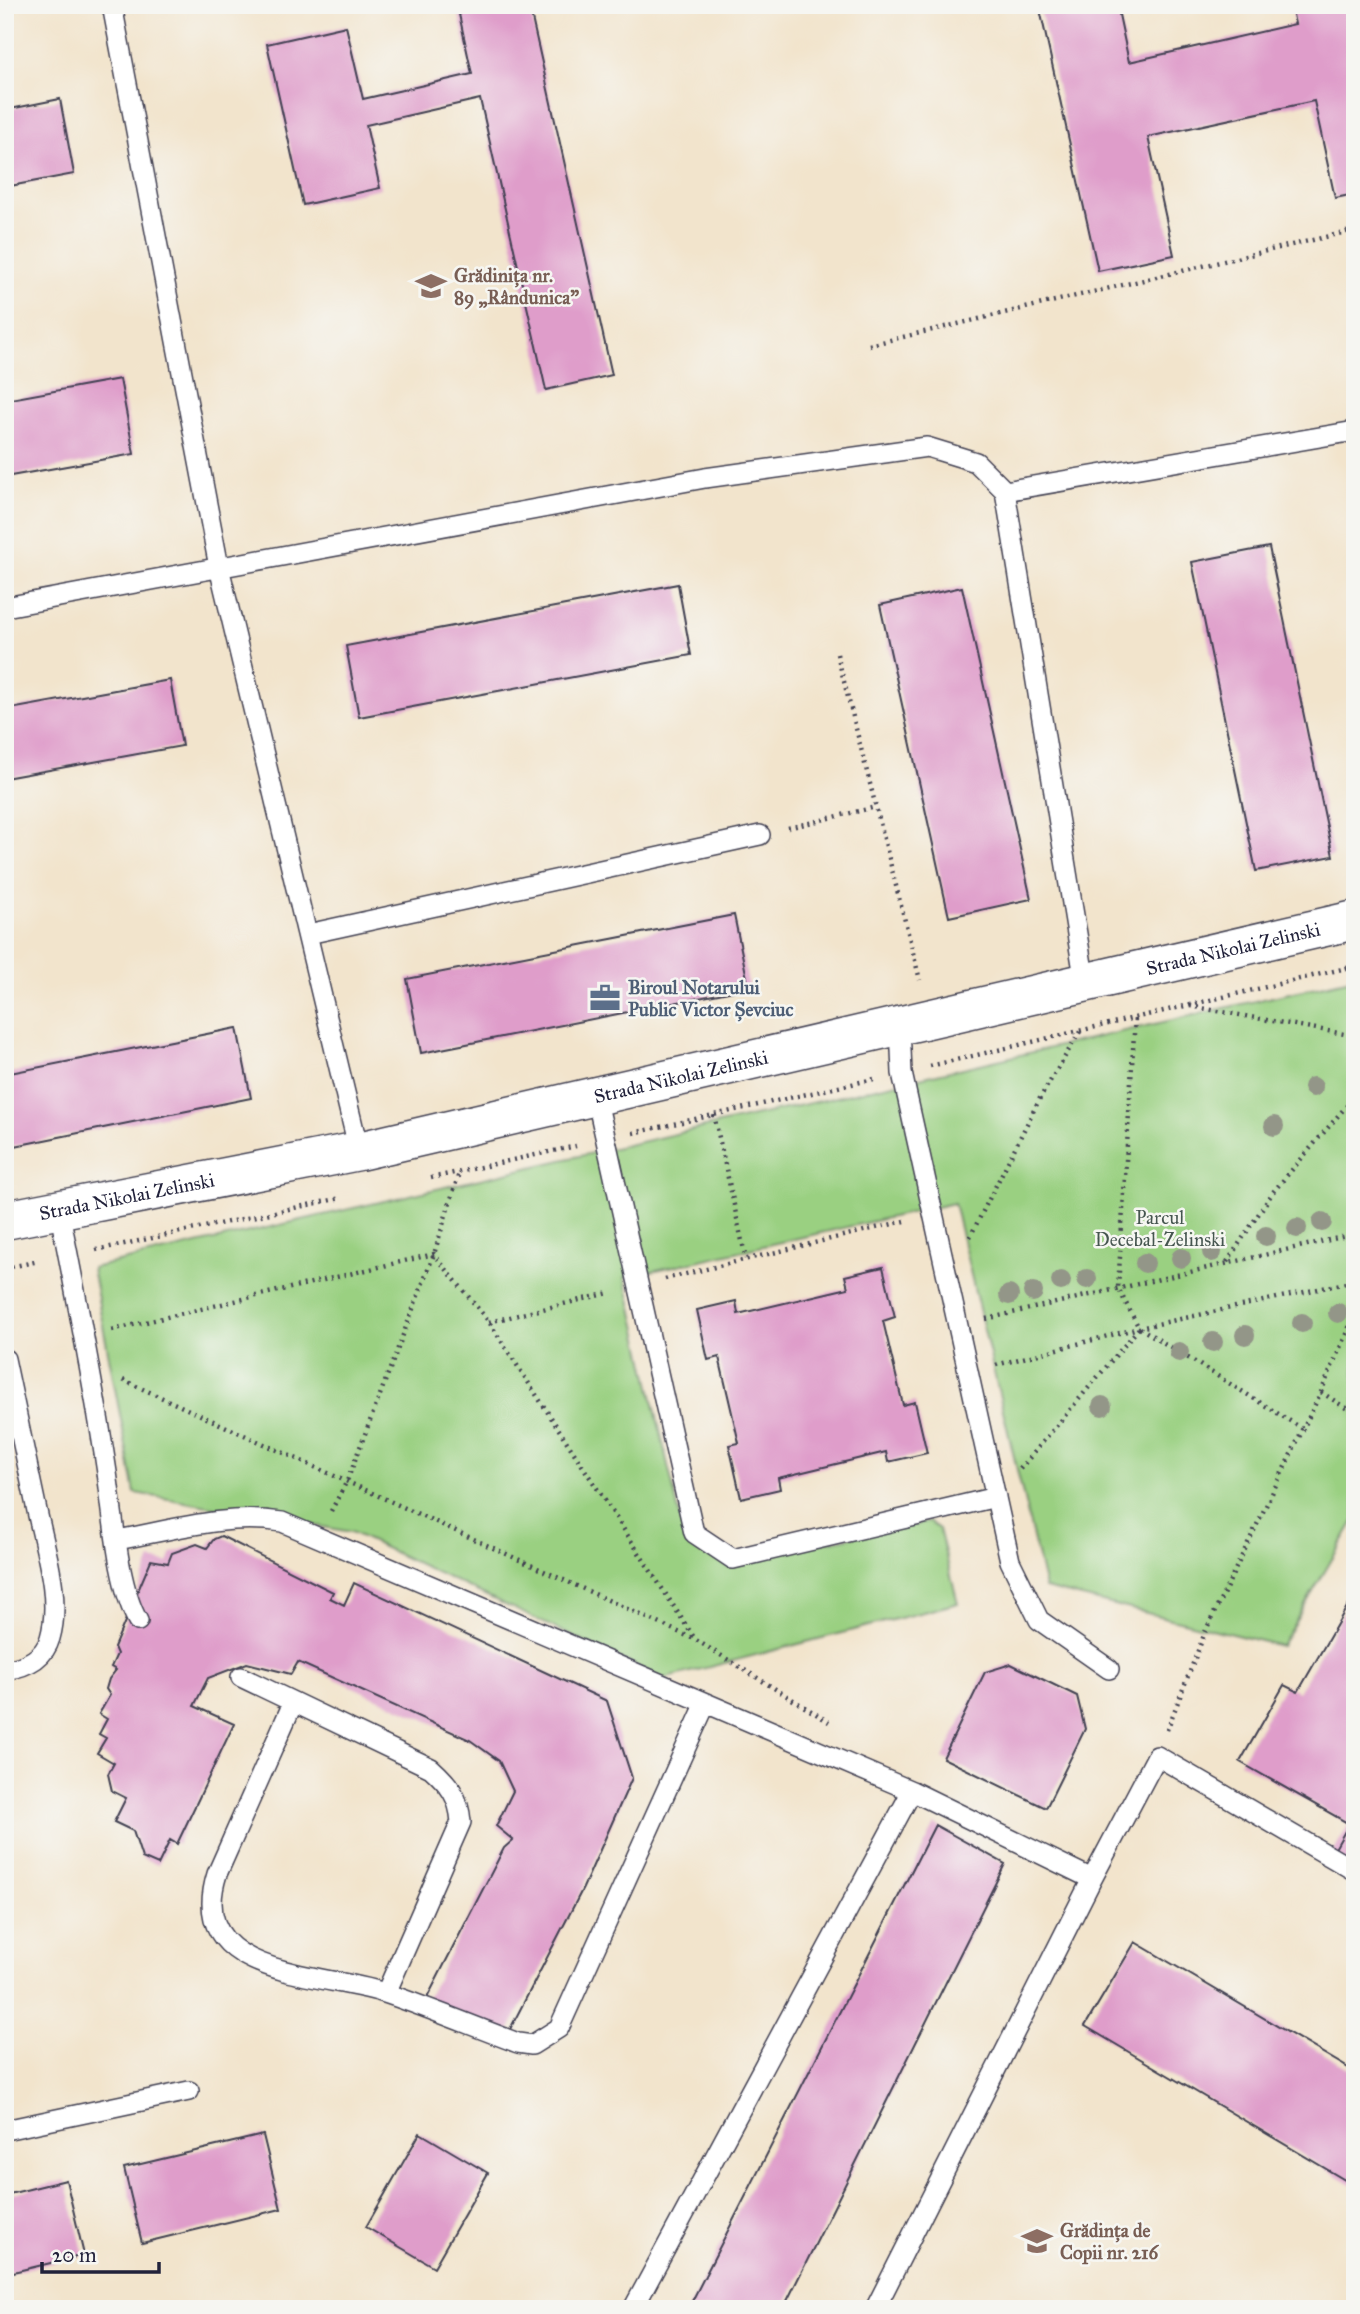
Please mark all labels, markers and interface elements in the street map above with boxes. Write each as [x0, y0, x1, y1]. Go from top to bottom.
place label: Grădinița nr. 89 „Rândunica” [454, 264, 579, 310]
school or university icon: Grădinița nr. 89 „Rândunica” [414, 269, 448, 303]
street label: Strada Nikolai Zelinski [1144, 917, 1323, 980]
place label: Biroul Notarului Public Victor Șevciuc [628, 976, 794, 1022]
office icon: Biroul Notarului Public Victor Șevciuc [588, 981, 622, 1015]
street label: Strada Nikolai Zelinski [592, 1046, 770, 1108]
street label: Strada Nikolai Zelinski [37, 1168, 216, 1225]
park label: Parcul Decebal-Zelinski [1095, 1206, 1225, 1251]
place label: Grădința de Copii nr. 216 [1060, 2219, 1160, 2265]
school or university icon: Grădința de Copii nr. 216 [1020, 2224, 1054, 2258]
scale bar [42, 2230, 159, 2274]
text: 20 m [52, 2242, 97, 2268]

